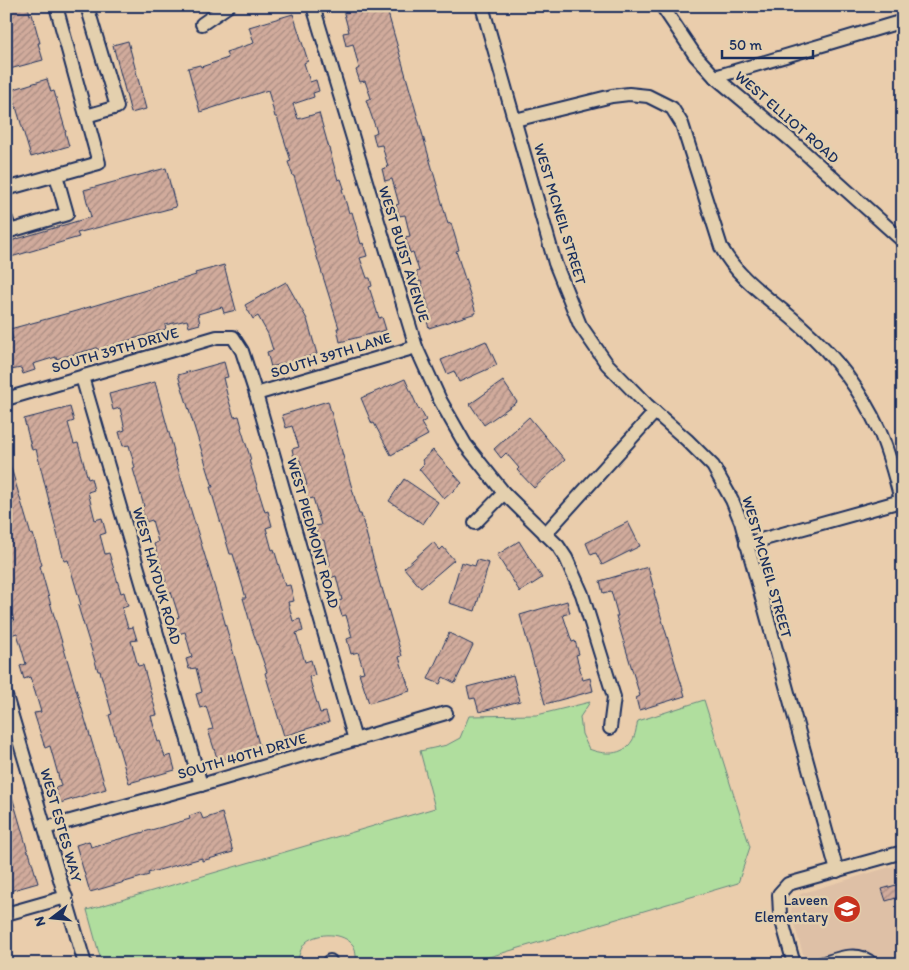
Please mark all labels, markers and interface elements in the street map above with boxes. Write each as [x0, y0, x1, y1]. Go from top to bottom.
scale bar [722, 28, 813, 60]
text: 50 m [729, 36, 762, 54]
street label: WEST ELLIOT ROAD [731, 67, 843, 167]
street label: WEST MCNEIL STREET [530, 141, 590, 287]
street label: WEST BUIST AVENUE [375, 184, 433, 324]
street label: SOUTH 39TH DRIVE [49, 323, 181, 377]
street label: SOUTH 39TH LANE [268, 328, 394, 382]
street label: WEST PIEDMONT ROAD [283, 456, 343, 610]
street label: WEST MCNEIL STREET [738, 494, 796, 641]
street label: WEST HAYDUK ROAD [129, 505, 185, 647]
street label: SOUTH 40TH DRIVE [175, 729, 309, 783]
street label: WEST ESTES WAY [36, 766, 86, 884]
place label: Laveen Elementary [754, 891, 828, 926]
north arrow [28, 892, 78, 942]
school or university icon: Laveen Elementary [832, 894, 862, 924]
text: N [31, 915, 49, 928]

